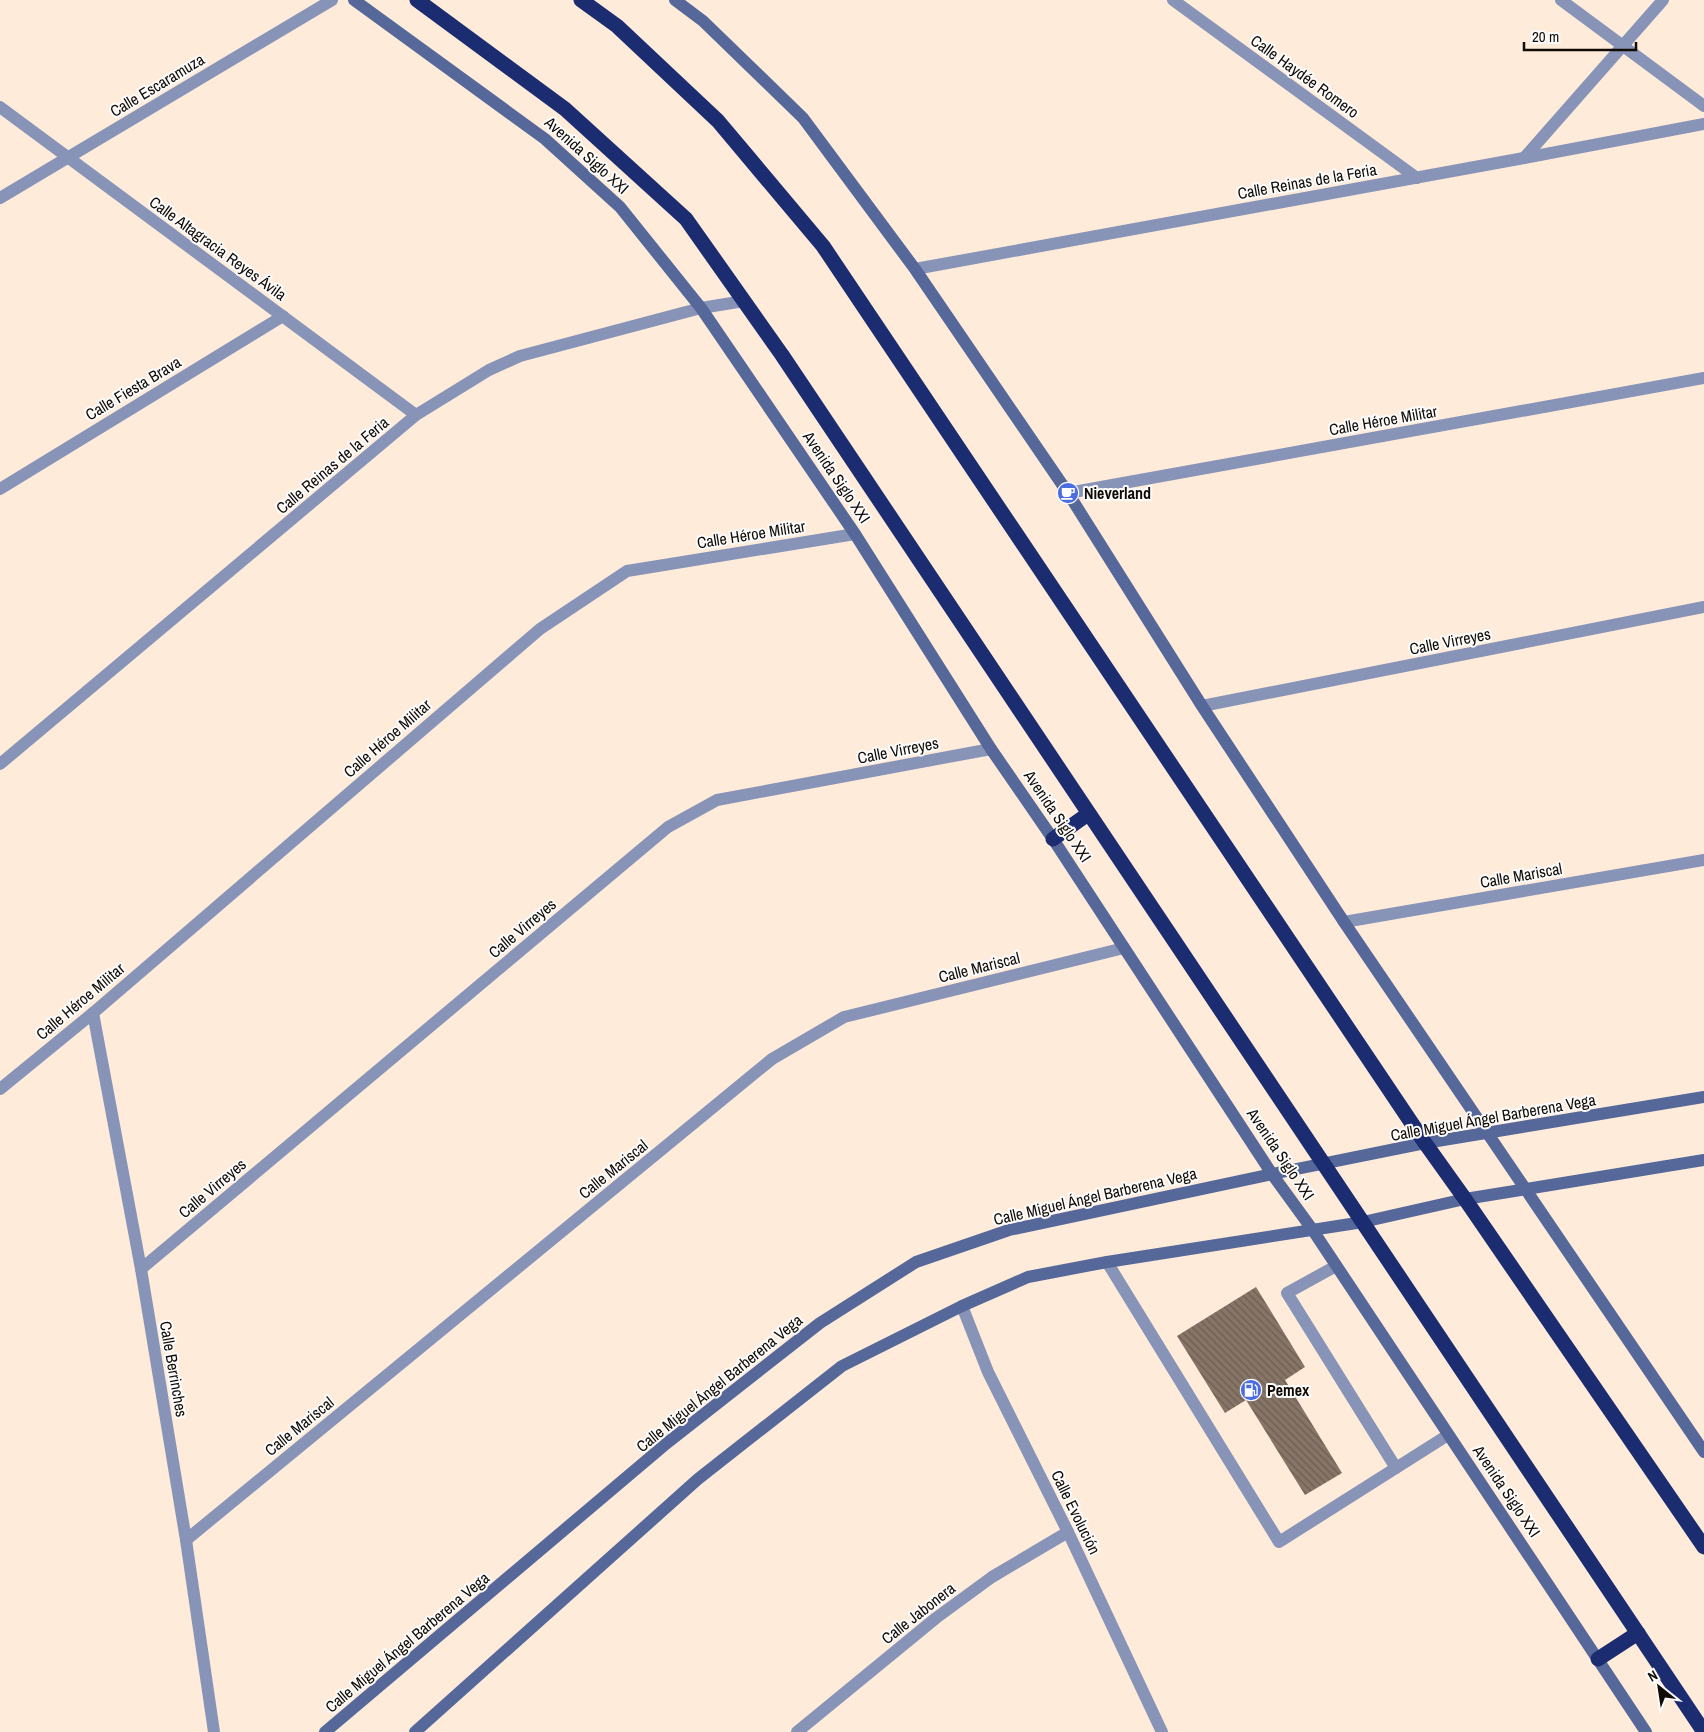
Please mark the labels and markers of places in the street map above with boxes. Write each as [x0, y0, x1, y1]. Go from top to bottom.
cafe icon: Nieverland [1056, 481, 1080, 505]
place label: Nieverland [1084, 482, 1151, 504]
fuel station icon: Pemex [1239, 1378, 1263, 1402]
place label: Pemex [1267, 1379, 1310, 1401]

